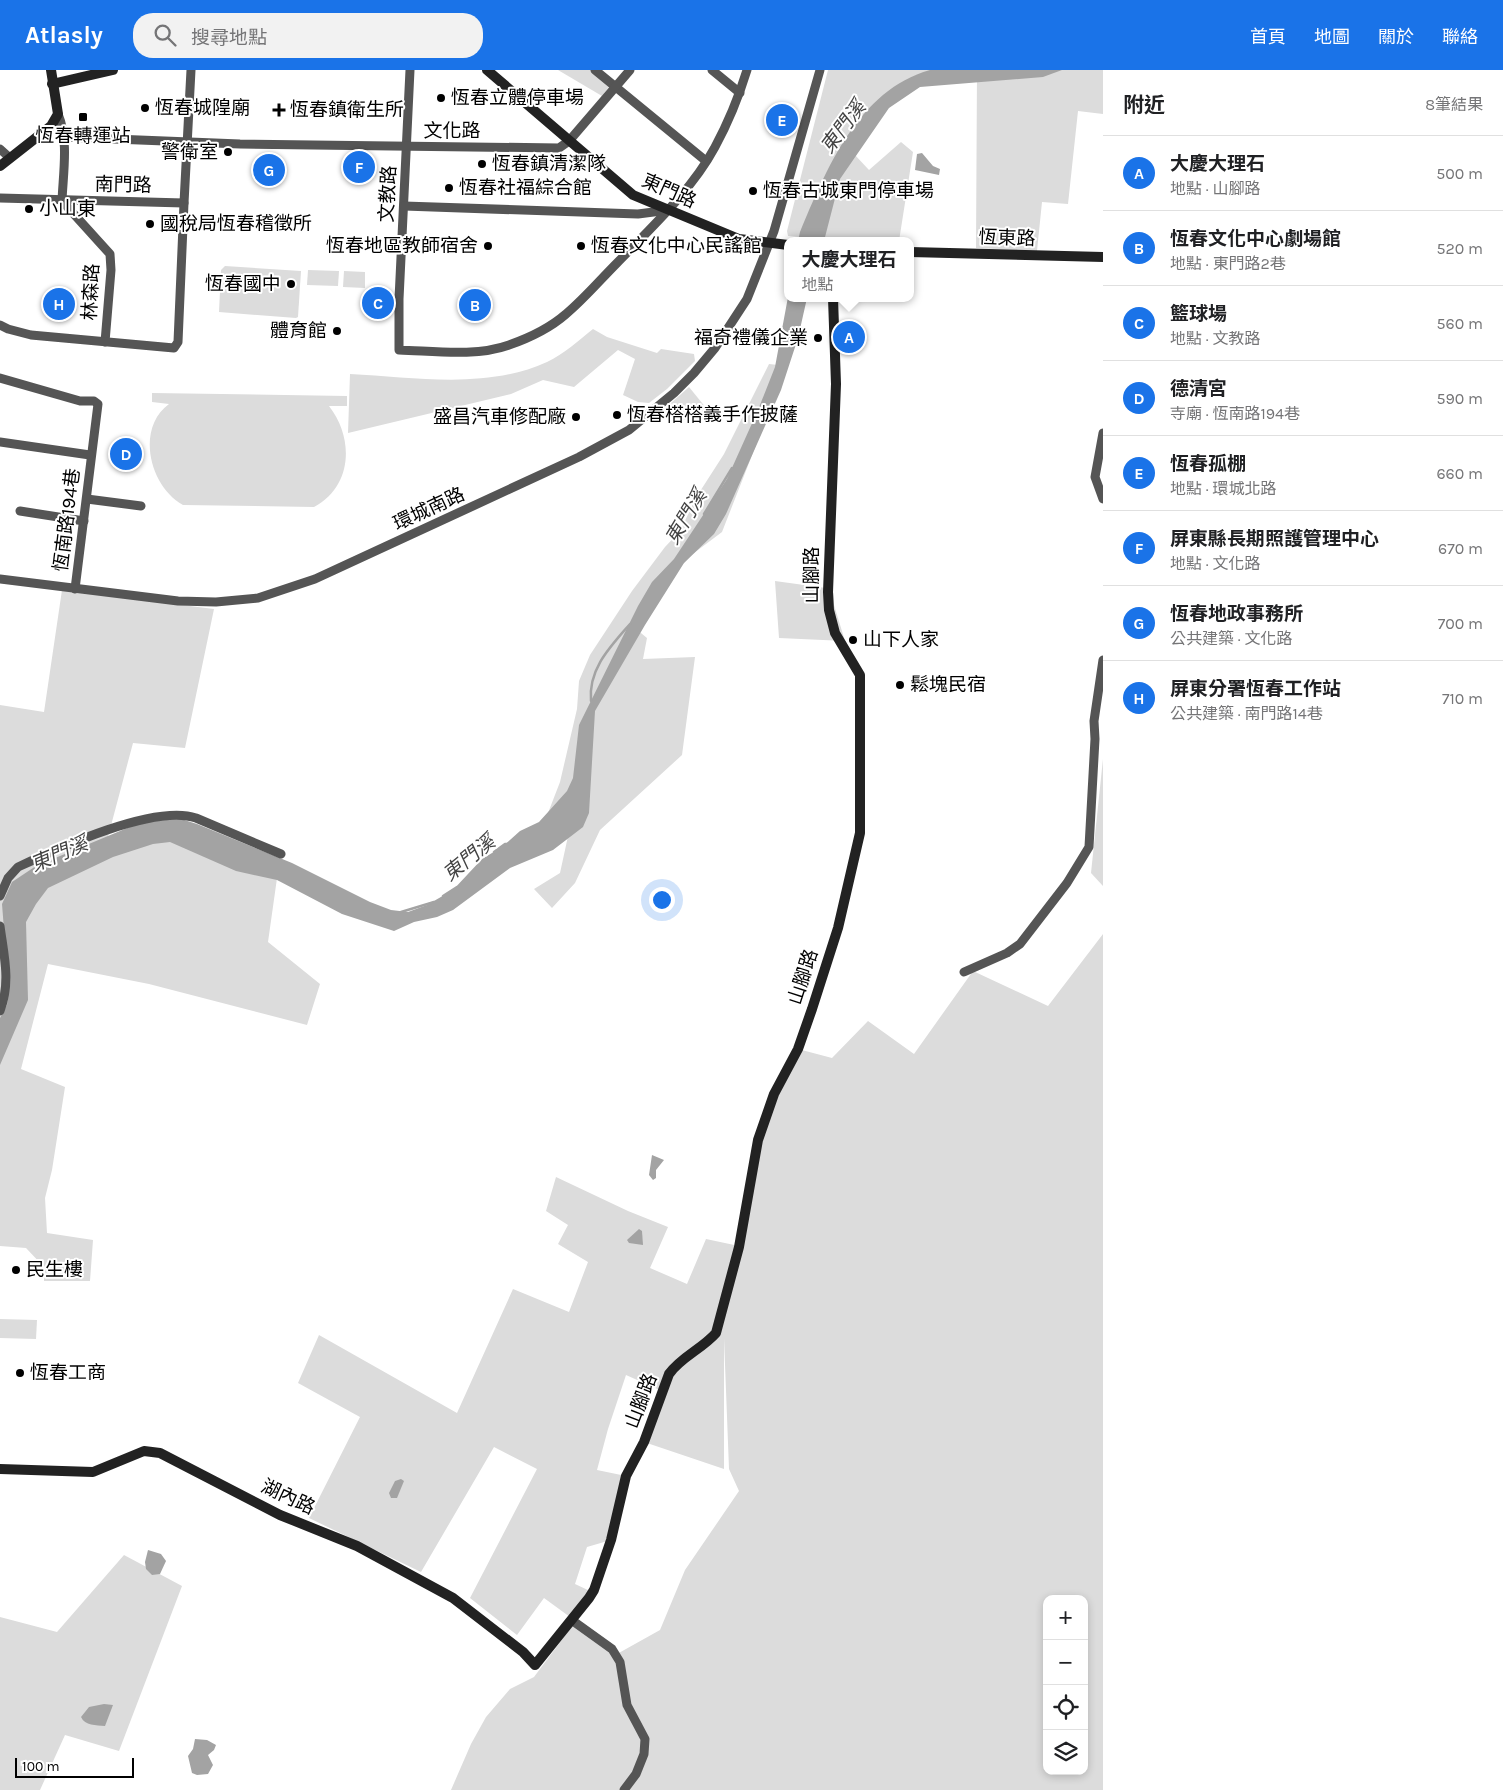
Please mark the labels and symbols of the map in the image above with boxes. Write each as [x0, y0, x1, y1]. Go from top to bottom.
place label: 恆春立體停車場 [451, 87, 584, 109]
marker: 恆春立體停車場 [435, 92, 447, 104]
water label: 東門溪 [816, 94, 872, 158]
place label: 恆春城隍廟 [155, 97, 250, 119]
place label: 恆春鎮衛生所 [290, 99, 404, 121]
pin: E [766, 101, 798, 139]
marker: 恆春城隍廟 [139, 102, 151, 114]
marker: 恆春鎮衛生所 [272, 103, 286, 117]
marker: 恆春轉運站 [77, 111, 89, 123]
street label: 文化路 [423, 120, 481, 142]
place label: 恆春轉運站 [35, 125, 131, 147]
place label: 警衛室 [161, 141, 218, 163]
marker: 警衛室 [222, 146, 234, 158]
pin: F [343, 148, 375, 186]
pin: G [253, 151, 285, 189]
place label: 恆春鎮清潔隊 [492, 153, 606, 175]
marker: 恆春鎮清潔隊 [476, 158, 488, 170]
street label: 文教路 [376, 165, 400, 223]
street label: 東門路 [638, 169, 700, 213]
street label: 南門路 [94, 174, 152, 196]
place label: 恆春社福綜合館 [459, 177, 592, 199]
place label: 恆春古城東門停車場 [763, 180, 934, 202]
marker: 恆春社福綜合館 [443, 182, 455, 194]
marker: 恆春古城東門停車場 [747, 185, 759, 197]
place label: 小山東 [39, 198, 96, 220]
marker: 小山東 [23, 203, 35, 215]
place label: 國稅局恆春稽徵所 [160, 213, 312, 235]
marker: 國稅局恆春稽徵所 [144, 218, 156, 230]
street label: 恆東路 [978, 226, 1036, 250]
place label: 恆春地區教師宿舍 [326, 235, 478, 257]
place label: 恆春文化中心民謠館 [591, 235, 762, 257]
marker: 恆春地區教師宿舍 [482, 240, 494, 252]
marker: 恆春文化中心民謠館 [575, 240, 587, 252]
street label: 林森路 [79, 263, 103, 321]
place label: 恆春國中 [205, 273, 281, 295]
marker: 恆春國中 [285, 278, 297, 290]
pin: C [362, 284, 394, 322]
pin: H [43, 285, 75, 323]
pin: B [459, 286, 491, 324]
pin: A [833, 318, 865, 356]
place label: 體育館 [270, 320, 327, 342]
marker: 體育館 [331, 325, 343, 337]
place label: 福奇禮儀企業 [694, 327, 808, 349]
marker: 福奇禮儀企業 [812, 332, 824, 344]
place label: 恆春榙榙義手作披薩 [627, 404, 798, 426]
place label: 盛昌汽車修配廠 [433, 406, 566, 428]
marker: 恆春榙榙義手作披薩 [611, 409, 623, 421]
marker: 盛昌汽車修配廠 [570, 411, 582, 423]
pin: D [110, 435, 142, 473]
street label: 恆南路194巷 [50, 467, 84, 573]
street label: 環城南路 [390, 483, 468, 535]
water label: 東門溪 [661, 483, 713, 549]
street label: 山腳路 [801, 546, 823, 604]
place label: 山下人家 [863, 629, 939, 651]
marker: 山下人家 [847, 634, 859, 646]
place label: 鬆塊民宿 [910, 674, 986, 696]
marker: 鬆塊民宿 [894, 679, 906, 691]
water label: 東門溪 [438, 828, 502, 886]
water label: 東門溪 [27, 831, 94, 876]
your location [649, 887, 675, 913]
street label: 山腳路 [784, 946, 822, 1008]
place label: 民生樓 [26, 1259, 83, 1281]
marker: 民生樓 [10, 1264, 22, 1276]
place label: 恆春工商 [30, 1362, 106, 1384]
marker: 恆春工商 [14, 1367, 26, 1379]
street label: 山腳路 [621, 1370, 661, 1432]
street label: 湖內路 [258, 1475, 318, 1519]
scale bar [15, 1755, 134, 1778]

